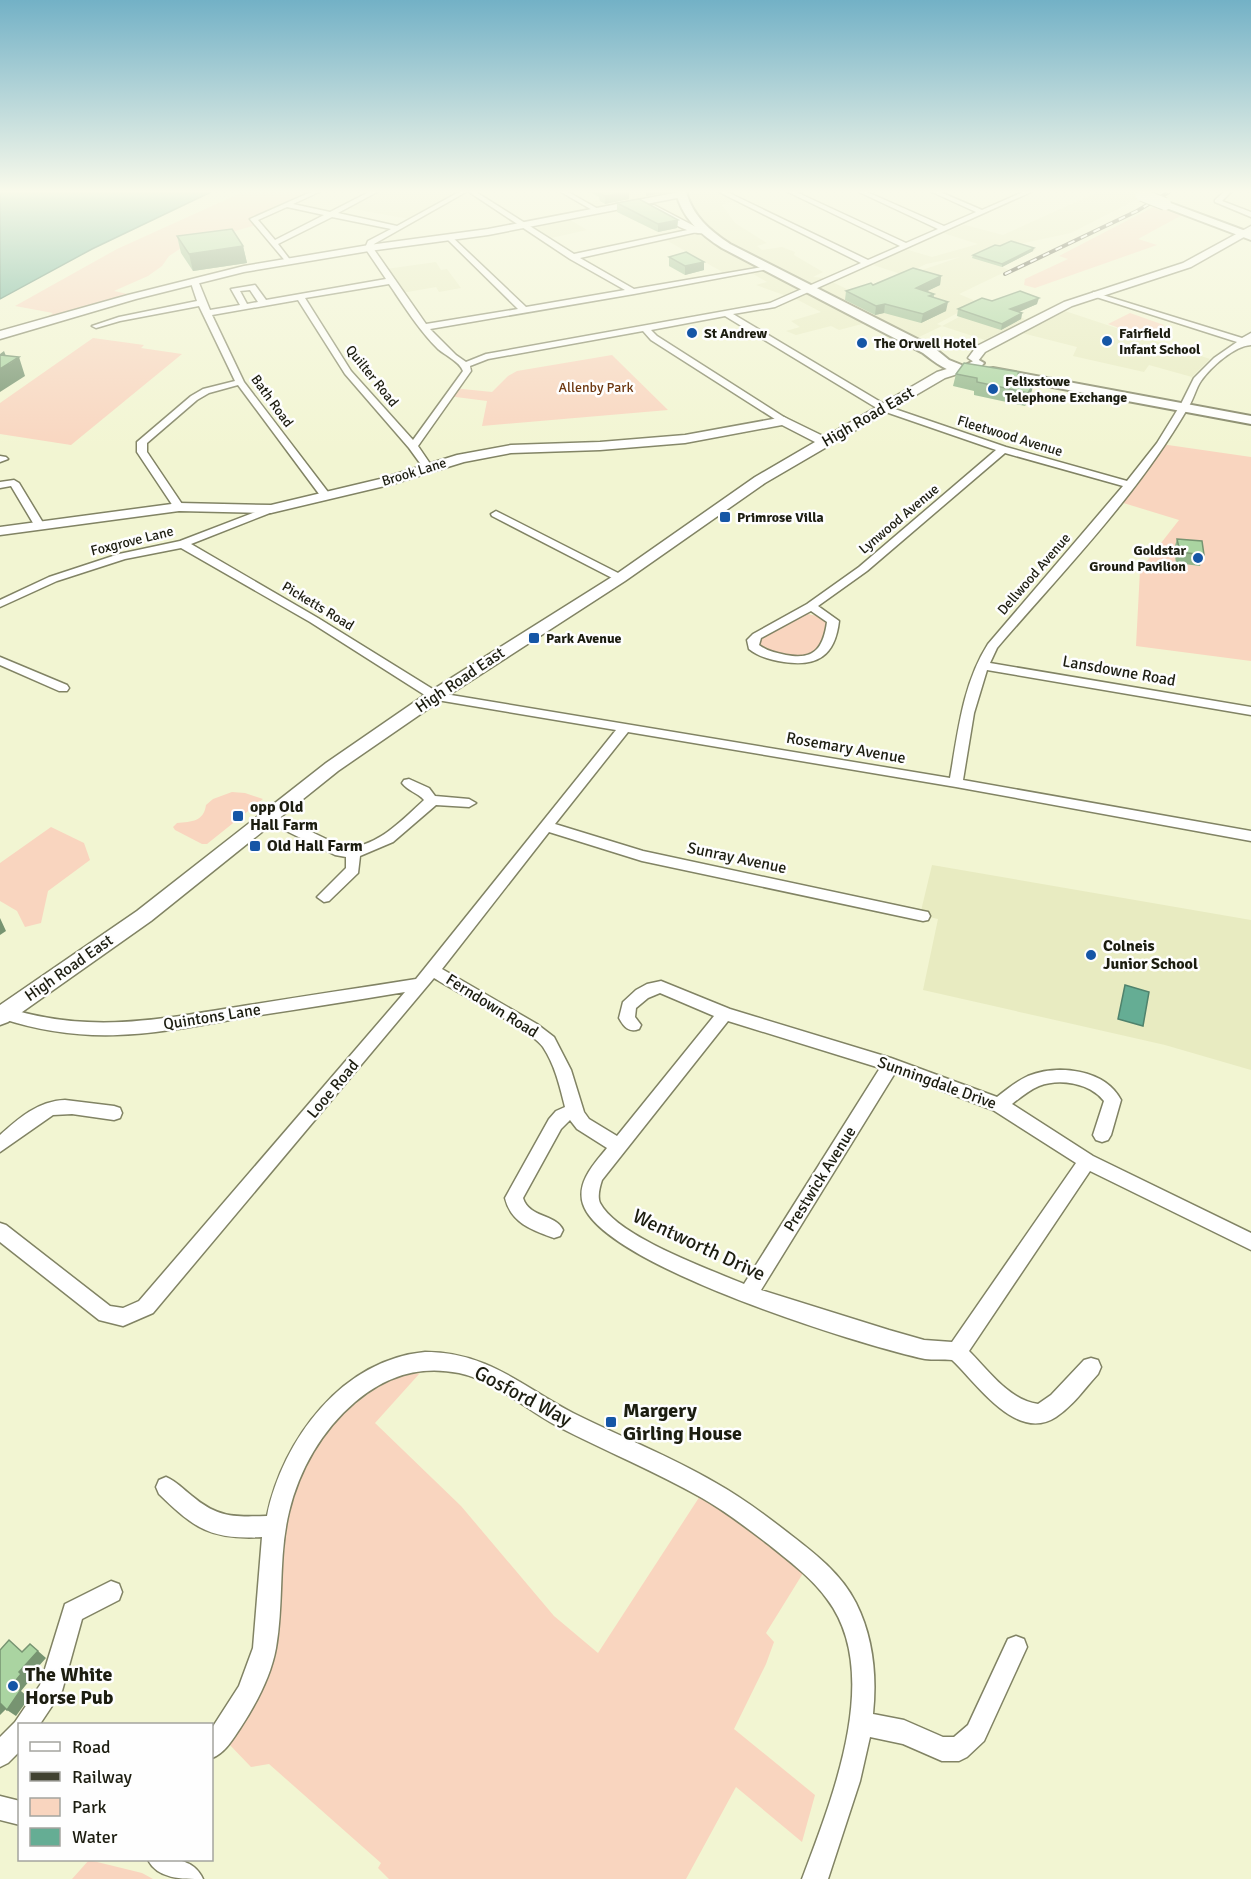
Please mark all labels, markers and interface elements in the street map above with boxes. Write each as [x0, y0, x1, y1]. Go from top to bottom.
place label: St Andrew [704, 325, 767, 342]
place label: Fairfield Infant School [1119, 325, 1201, 358]
marker: St Andrew [685, 326, 699, 340]
marker: Fairfield Infant School [1100, 334, 1114, 348]
place label: The Orwell Hotel [874, 335, 977, 352]
marker: The Orwell Hotel [855, 336, 869, 350]
street label: Quilter Road [342, 342, 402, 410]
street label: Bath Road [247, 371, 297, 431]
place label: Felixstowe Telephone Exchange [1005, 373, 1127, 406]
park label: Allenby Park [559, 379, 633, 396]
street label: High Road East [818, 382, 918, 451]
marker: Felixstowe Telephone Exchange [986, 382, 1000, 396]
street label: Fleetwood Avenue [955, 412, 1065, 460]
street label: Brook Lane [380, 454, 448, 490]
street label: Lynwood Avenue [855, 481, 943, 557]
place label: Primrose Villa [737, 509, 824, 526]
marker: Primrose Villa [718, 510, 732, 524]
street label: Foxgrove Lane [89, 523, 175, 559]
street label: Dellwood Avenue [994, 530, 1074, 618]
place label: Goldstar Ground Pavilion [1089, 542, 1186, 575]
marker: Goldstar Ground Pavilion [1191, 551, 1205, 565]
street label: Picketts Road [279, 578, 357, 634]
place label: Park Avenue [546, 630, 622, 647]
marker: Park Avenue [527, 631, 541, 645]
street label: High Road East [412, 643, 509, 717]
street label: Lansdowne Road [1061, 651, 1177, 691]
street label: Rosemary Avenue [785, 728, 907, 768]
place label: opp Old Hall Farm [250, 797, 318, 835]
marker: opp Old Hall Farm [231, 809, 245, 823]
place label: Old Hall Farm [267, 836, 363, 856]
street label: Sunray Avenue [685, 838, 789, 878]
marker: Old Hall Farm [248, 839, 262, 853]
street label: High Road East [21, 930, 117, 1006]
place label: Colneis Junior School [1103, 936, 1198, 974]
marker: Colneis Junior School [1084, 948, 1098, 962]
street label: Ferndown Road [442, 970, 542, 1042]
street label: Quintons Lane [162, 999, 262, 1035]
street label: Sunningdale Drive [875, 1052, 999, 1114]
street label: Looe Road [303, 1056, 363, 1122]
street label: Prestwick Avenue [780, 1123, 860, 1235]
street label: Wentworth Drive [629, 1203, 769, 1287]
street label: Gosford Way [470, 1360, 577, 1432]
place label: Margery Girling House [623, 1398, 742, 1446]
marker: Margery Girling House [604, 1415, 618, 1429]
place label: The White Horse Pub [25, 1662, 114, 1710]
marker: The White Horse Pub [6, 1679, 20, 1693]
legend [18, 1723, 213, 1861]
text: Road [72, 1736, 111, 1758]
text: Railway [72, 1766, 133, 1788]
text: Park [72, 1796, 107, 1818]
text: Water [72, 1826, 118, 1848]

